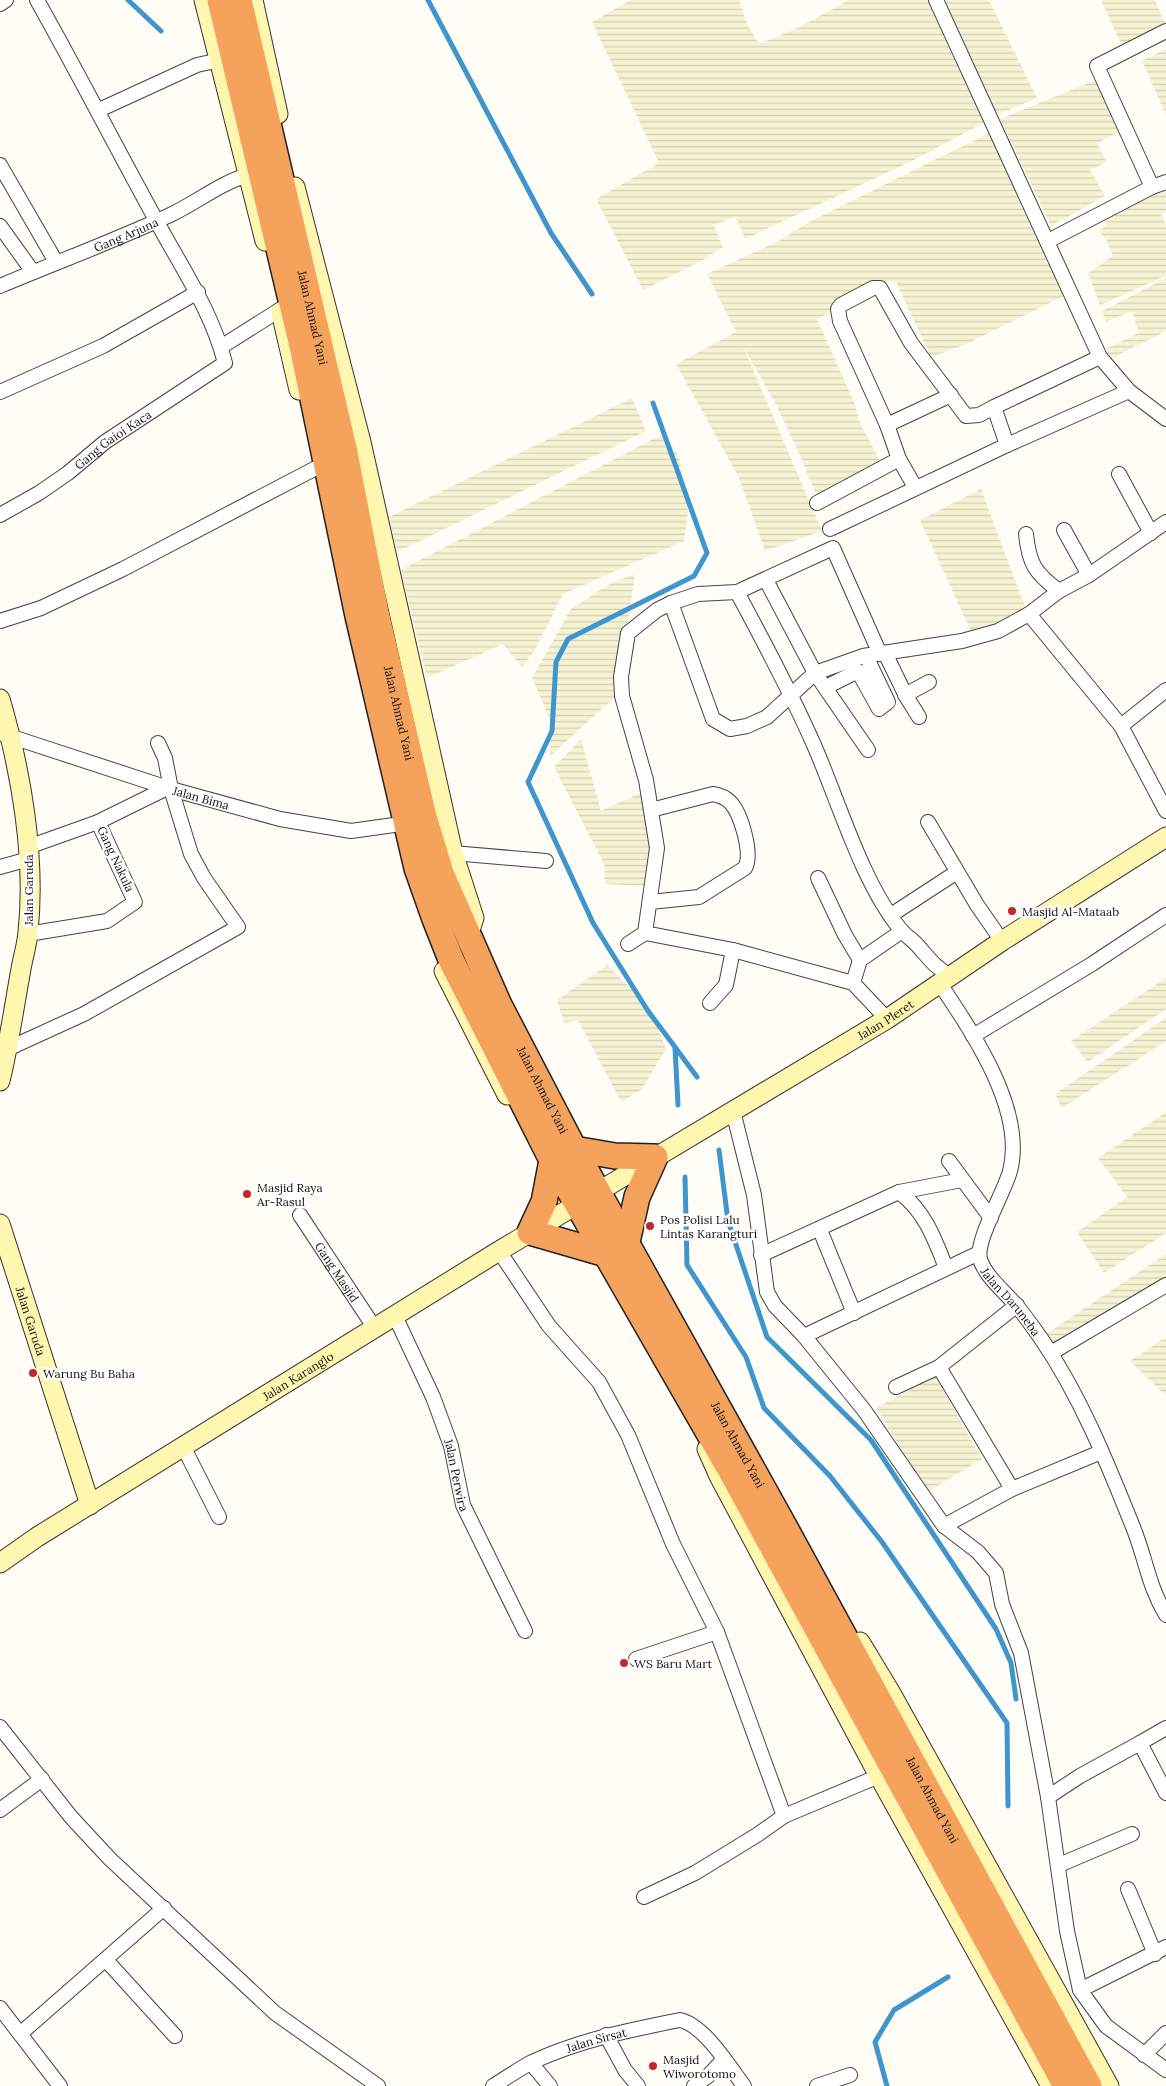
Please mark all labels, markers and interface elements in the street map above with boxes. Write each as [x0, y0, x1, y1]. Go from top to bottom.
street label: Gang Arjuna [91, 214, 161, 255]
street label: Jalan Ahmad Yani [295, 268, 332, 366]
street label: Gang Gaioi Kaca [71, 406, 154, 472]
street label: Jalan Ahmad Yani [381, 663, 418, 762]
street label: Jalan Bima [170, 782, 231, 812]
street label: Gang Nakula [94, 824, 138, 894]
street label: Jalan Garuda [21, 854, 36, 927]
place label: Masjid Al-Mataab [1022, 904, 1119, 919]
marker: Masjid Al-Mataab [1006, 905, 1018, 917]
street label: Jalan Pleret [854, 996, 916, 1043]
street label: Jalan Ahmad Yani [514, 1043, 572, 1136]
place label: Masjid Raya Ar-Rasul [256, 1180, 323, 1209]
marker: Masjid Raya Ar-Rasul [241, 1188, 253, 1200]
place label: Pos Polisi Lalu Lintas Karangturi [660, 1212, 757, 1241]
marker: Pos Polisi Lalu Lintas Karangturi [644, 1220, 656, 1232]
street label: Gang Masjid [312, 1239, 363, 1305]
street label: Jalan Daruneba [977, 1264, 1044, 1339]
street label: Jalan Garuda [13, 1284, 49, 1357]
street label: Jalan Karanglo [259, 1348, 336, 1404]
place label: Warung Bu Baha [43, 1366, 135, 1381]
marker: Warung Bu Baha [27, 1367, 39, 1379]
street label: Jalan Ahmad Yani [708, 1398, 769, 1490]
street label: Jalan Perwira [441, 1435, 472, 1514]
place label: WS Baru Mart [634, 1656, 713, 1671]
marker: WS Baru Mart [618, 1657, 630, 1669]
street label: Jalan Ahmad Yani [903, 1753, 963, 1846]
street label: Jalan Sirsat [563, 2024, 628, 2056]
place label: Masjid Wiworotomo [663, 2052, 736, 2081]
marker: Masjid Wiworotomo [647, 2060, 659, 2072]

